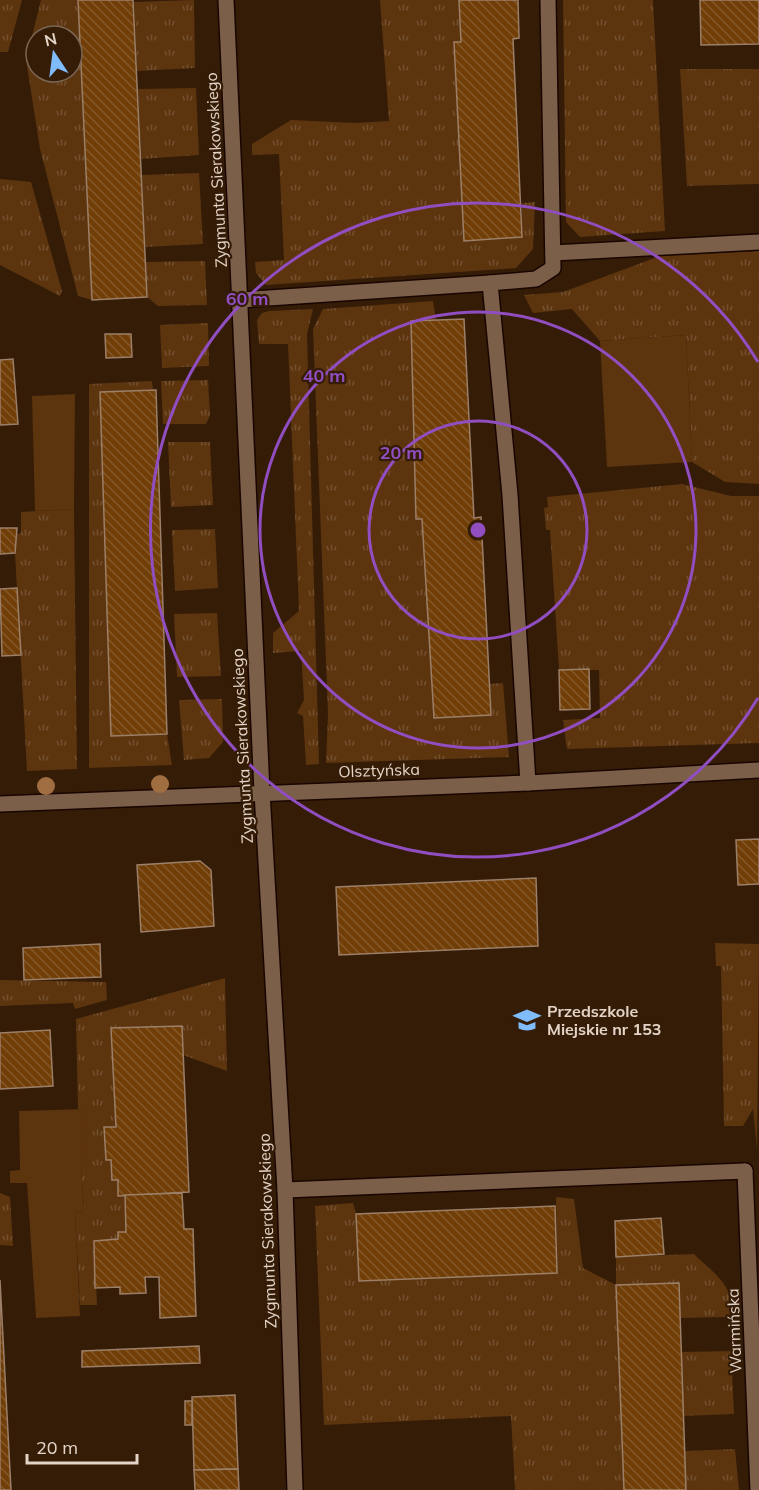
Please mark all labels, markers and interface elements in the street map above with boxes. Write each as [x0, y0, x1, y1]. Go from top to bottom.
north arrow [24, 24, 84, 84]
text: N [42, 28, 59, 50]
street label: Zygmunta Sierakowskiego [201, 72, 231, 268]
text: 60 m [226, 287, 268, 310]
text: 40 m [303, 364, 345, 387]
text: 20 m [380, 441, 422, 464]
centre of rings [468, 520, 488, 540]
street label: Zygmunta Sierakowskiego [227, 648, 257, 844]
street label: Olsztyńska [338, 759, 420, 781]
place label: Przedszkole Miejskie nr 153 [547, 1001, 661, 1039]
school or university icon: Przedszkole Miejskie nr 153 [512, 1005, 542, 1035]
street label: Zygmunta Sierakowskiego [254, 1133, 280, 1329]
street label: Warmińska [723, 1288, 745, 1374]
scale bar [27, 1427, 136, 1465]
text: 20 m [36, 1436, 78, 1459]

